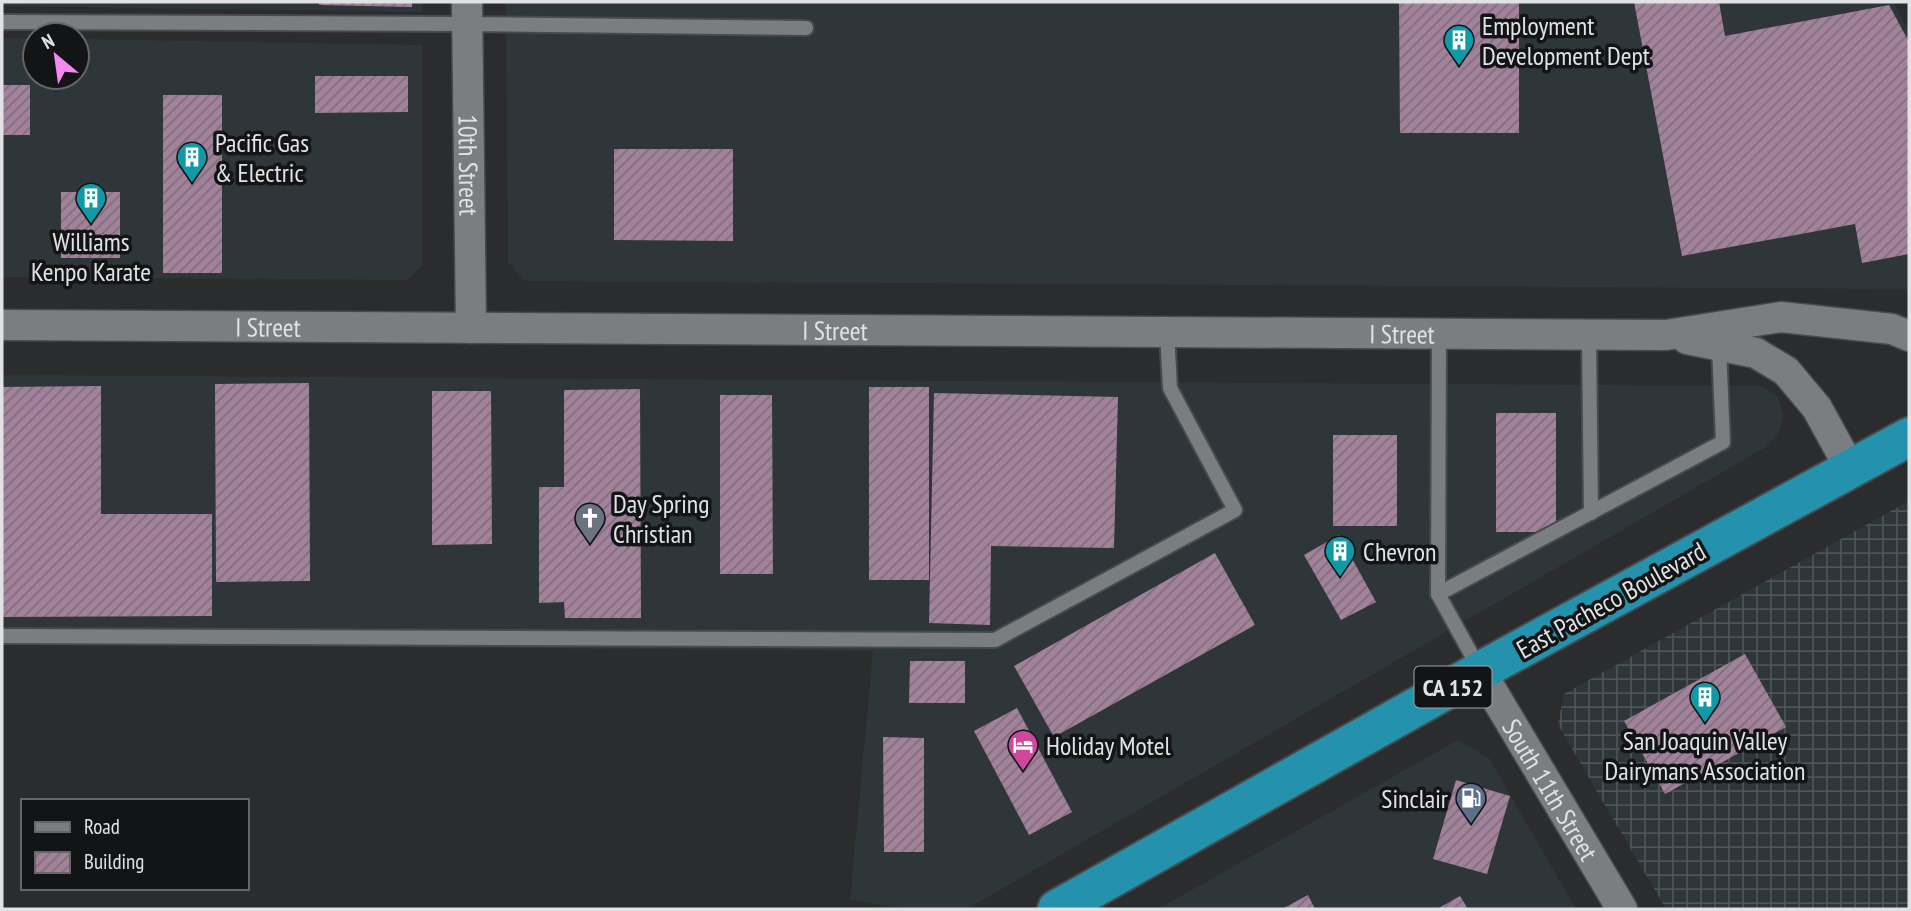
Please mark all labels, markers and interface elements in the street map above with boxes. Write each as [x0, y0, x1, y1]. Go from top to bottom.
place label: Employment Development Dept [1482, 9, 1650, 72]
north arrow [21, 21, 91, 91]
building icon: Employment Development Dept [1442, 23, 1476, 67]
text: N [37, 28, 58, 54]
street label: 10th Street [452, 114, 486, 216]
place label: Pacific Gas & Electric [215, 126, 309, 189]
building icon: Pacific Gas & Electric [175, 140, 209, 184]
building icon: Williams Kenpo Karate [74, 181, 108, 225]
place label: Williams Kenpo Karate [31, 225, 151, 288]
street label: I Street [235, 310, 301, 343]
street label: I Street [802, 313, 868, 347]
street label: I Street [1369, 317, 1435, 350]
place label: Day Spring Christian [613, 487, 709, 550]
church icon: Day Spring Christian [573, 501, 607, 545]
building icon: Chevron [1323, 534, 1357, 578]
street label: East Pacheco Boulevard [1511, 534, 1711, 666]
place label: Chevron [1363, 535, 1437, 568]
road number: CA 152 [1414, 666, 1492, 708]
building icon: San Joaquin Valley Dairymans Association [1688, 680, 1722, 724]
street label: South 11th Street [1496, 713, 1606, 866]
place label: San Joaquin Valley Dairymans Association [1605, 724, 1805, 787]
hotel icon: Holiday Motel [1006, 728, 1040, 772]
place label: Holiday Motel [1046, 729, 1171, 762]
fuel station icon: Sinclair [1454, 781, 1488, 825]
place label: Sinclair [1381, 782, 1448, 815]
legend [21, 799, 248, 890]
text: Road [84, 813, 120, 840]
text: Building [84, 848, 144, 875]

